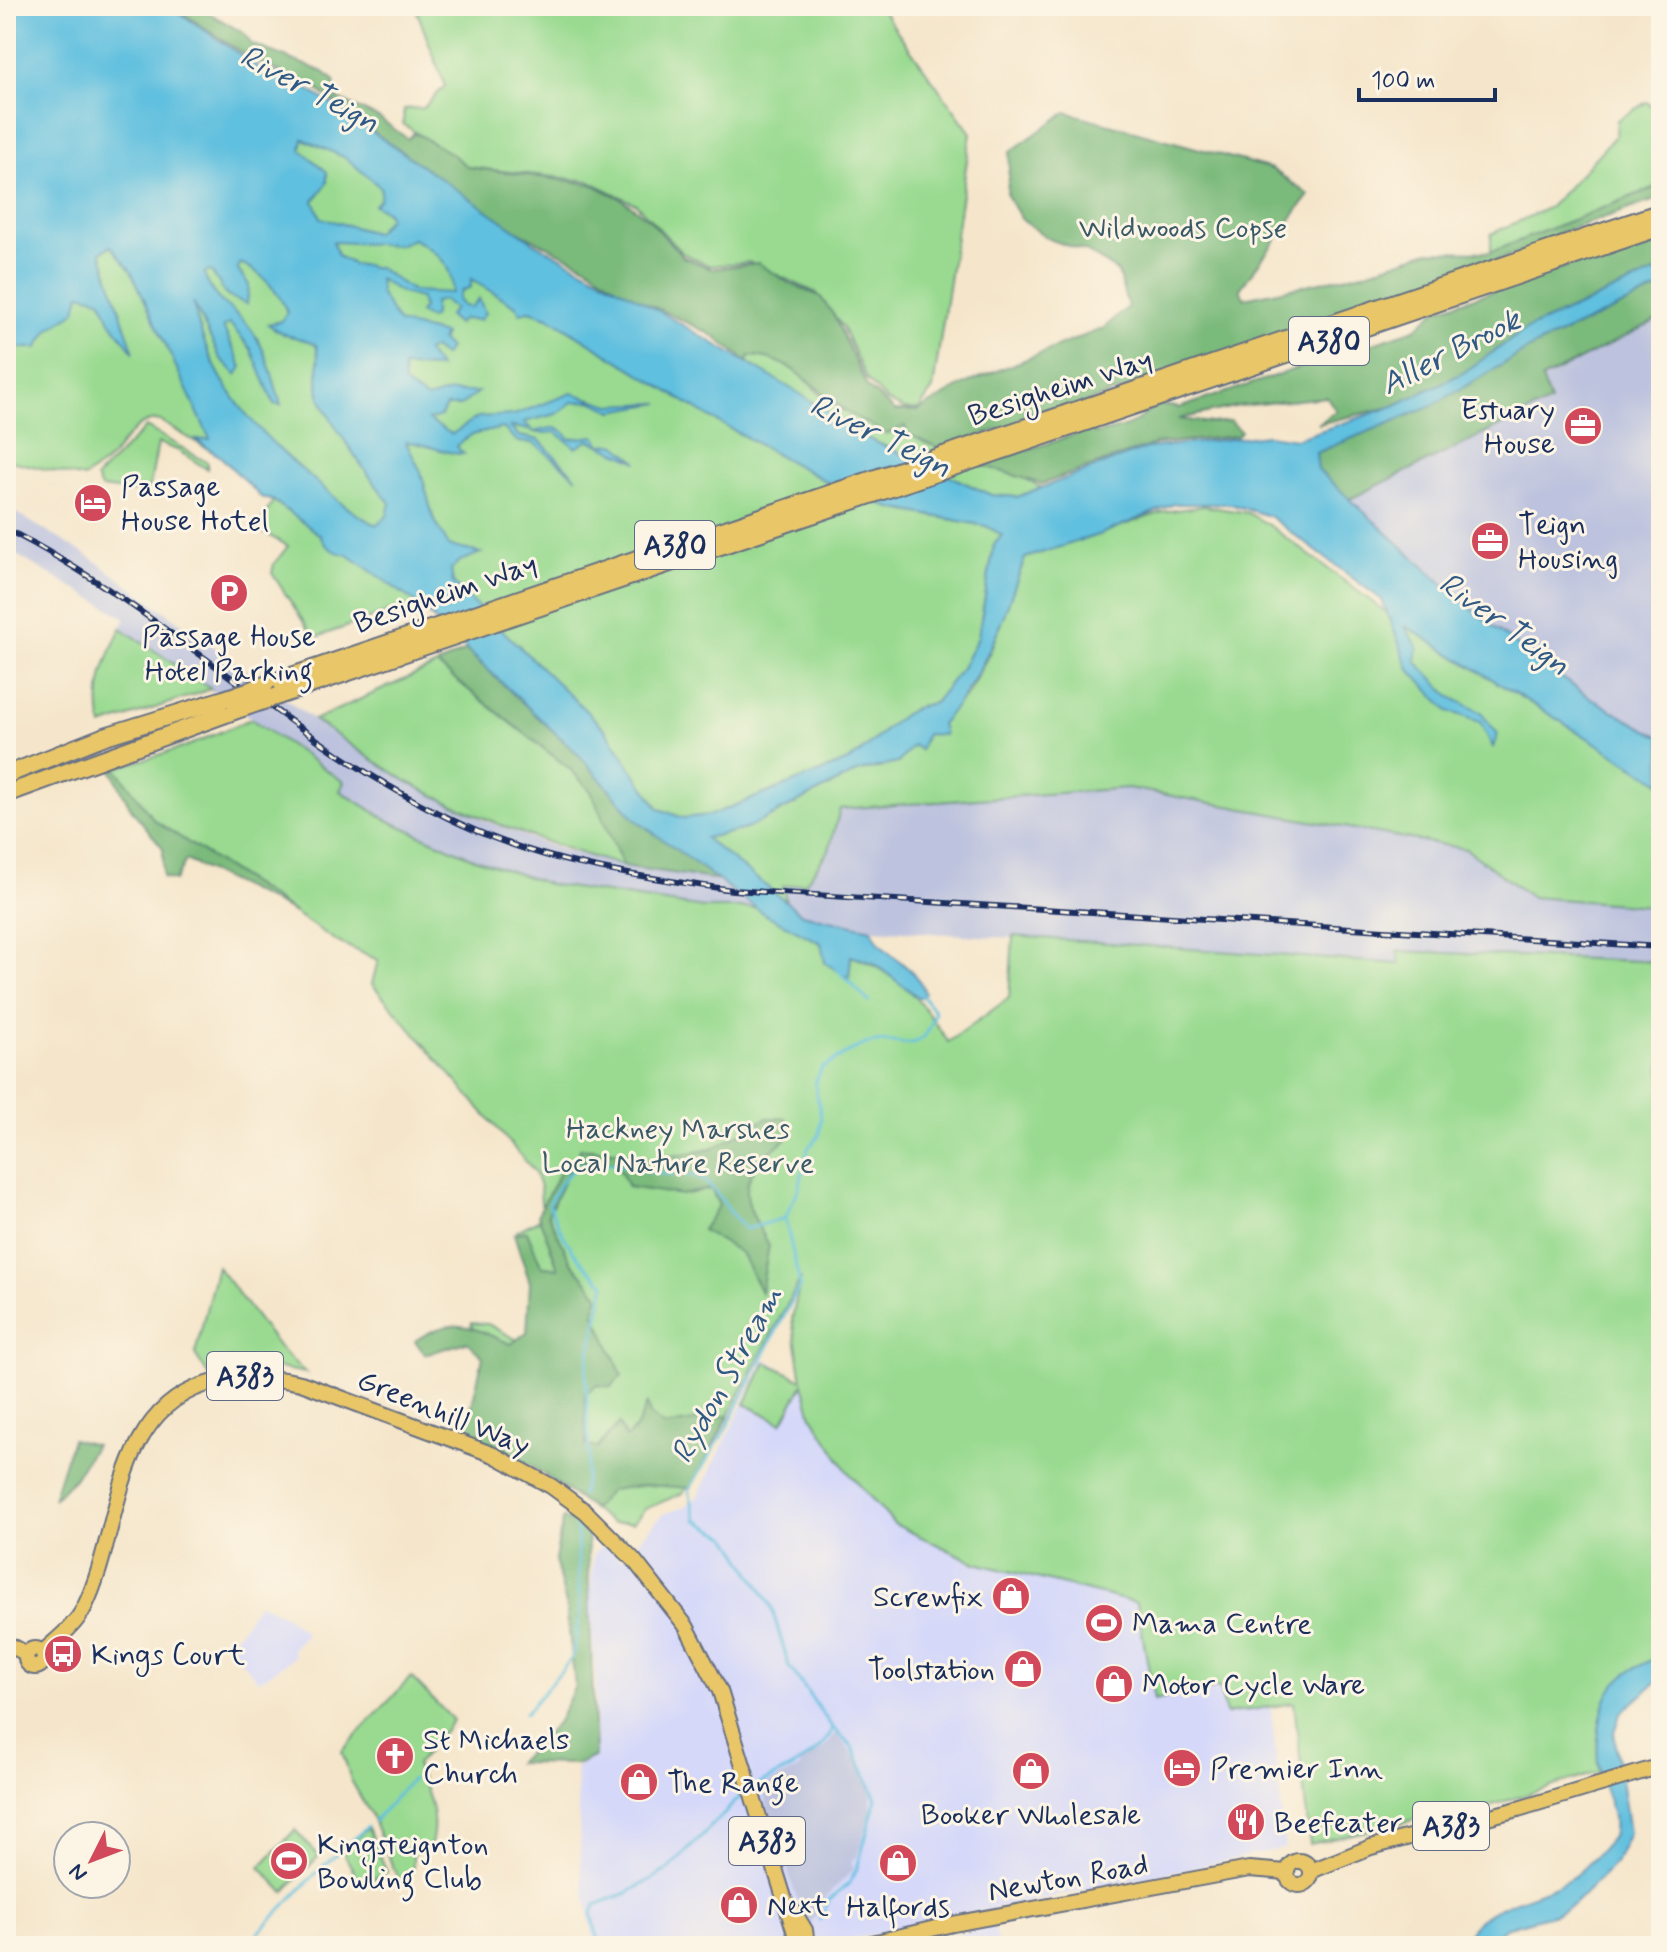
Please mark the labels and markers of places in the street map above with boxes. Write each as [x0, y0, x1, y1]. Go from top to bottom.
place label: Estuary House [1461, 391, 1555, 464]
office icon: Estuary House [1562, 405, 1604, 447]
place label: Passage House Hotel [121, 468, 269, 541]
hotel icon: Passage House Hotel [72, 482, 114, 524]
place label: Teign Housing [1518, 506, 1618, 579]
office icon: Teign Housing [1469, 520, 1511, 562]
parking icon: Passage House Hotel Parking [208, 572, 250, 614]
place label: Passage House Hotel Parking [142, 618, 316, 694]
shop icon: Screwfix [990, 1575, 1032, 1617]
place label: Screwfix [873, 1578, 983, 1617]
sports icon: Mama Centre [1083, 1602, 1125, 1644]
place label: Mama Centre [1132, 1605, 1312, 1644]
bus stop icon: Kings Court [42, 1633, 84, 1675]
place label: Kings Court [91, 1636, 245, 1677]
shop icon: Toolstation [1002, 1648, 1044, 1690]
place label: Toolstation [867, 1651, 995, 1690]
shop icon: Motor Cycle Ware [1093, 1663, 1135, 1705]
place label: Motor Cycle Ware [1142, 1666, 1365, 1705]
place label: St Michaels Church [423, 1721, 569, 1794]
church icon: St Michaels Church [374, 1735, 416, 1777]
hotel icon: Premier Inn [1161, 1747, 1203, 1789]
shop icon: Booker Wholesale [1010, 1750, 1052, 1792]
place label: Premier Inn [1210, 1750, 1383, 1789]
shop icon: The Range [618, 1761, 660, 1803]
place label: The Range [667, 1764, 799, 1806]
place label: Booker Wholesale [921, 1796, 1141, 1835]
restaurant icon: Beefeater [1225, 1801, 1267, 1843]
place label: Beefeater [1274, 1804, 1403, 1843]
place label: Kingsteignton Bowling Club [317, 1826, 489, 1902]
sports icon: Kingsteignton Bowling Club [268, 1840, 310, 1882]
shop icon: Halfords [877, 1842, 919, 1884]
shop icon: Next [718, 1884, 760, 1926]
place label: Next [767, 1887, 829, 1926]
place label: Halfords [846, 1888, 950, 1929]

